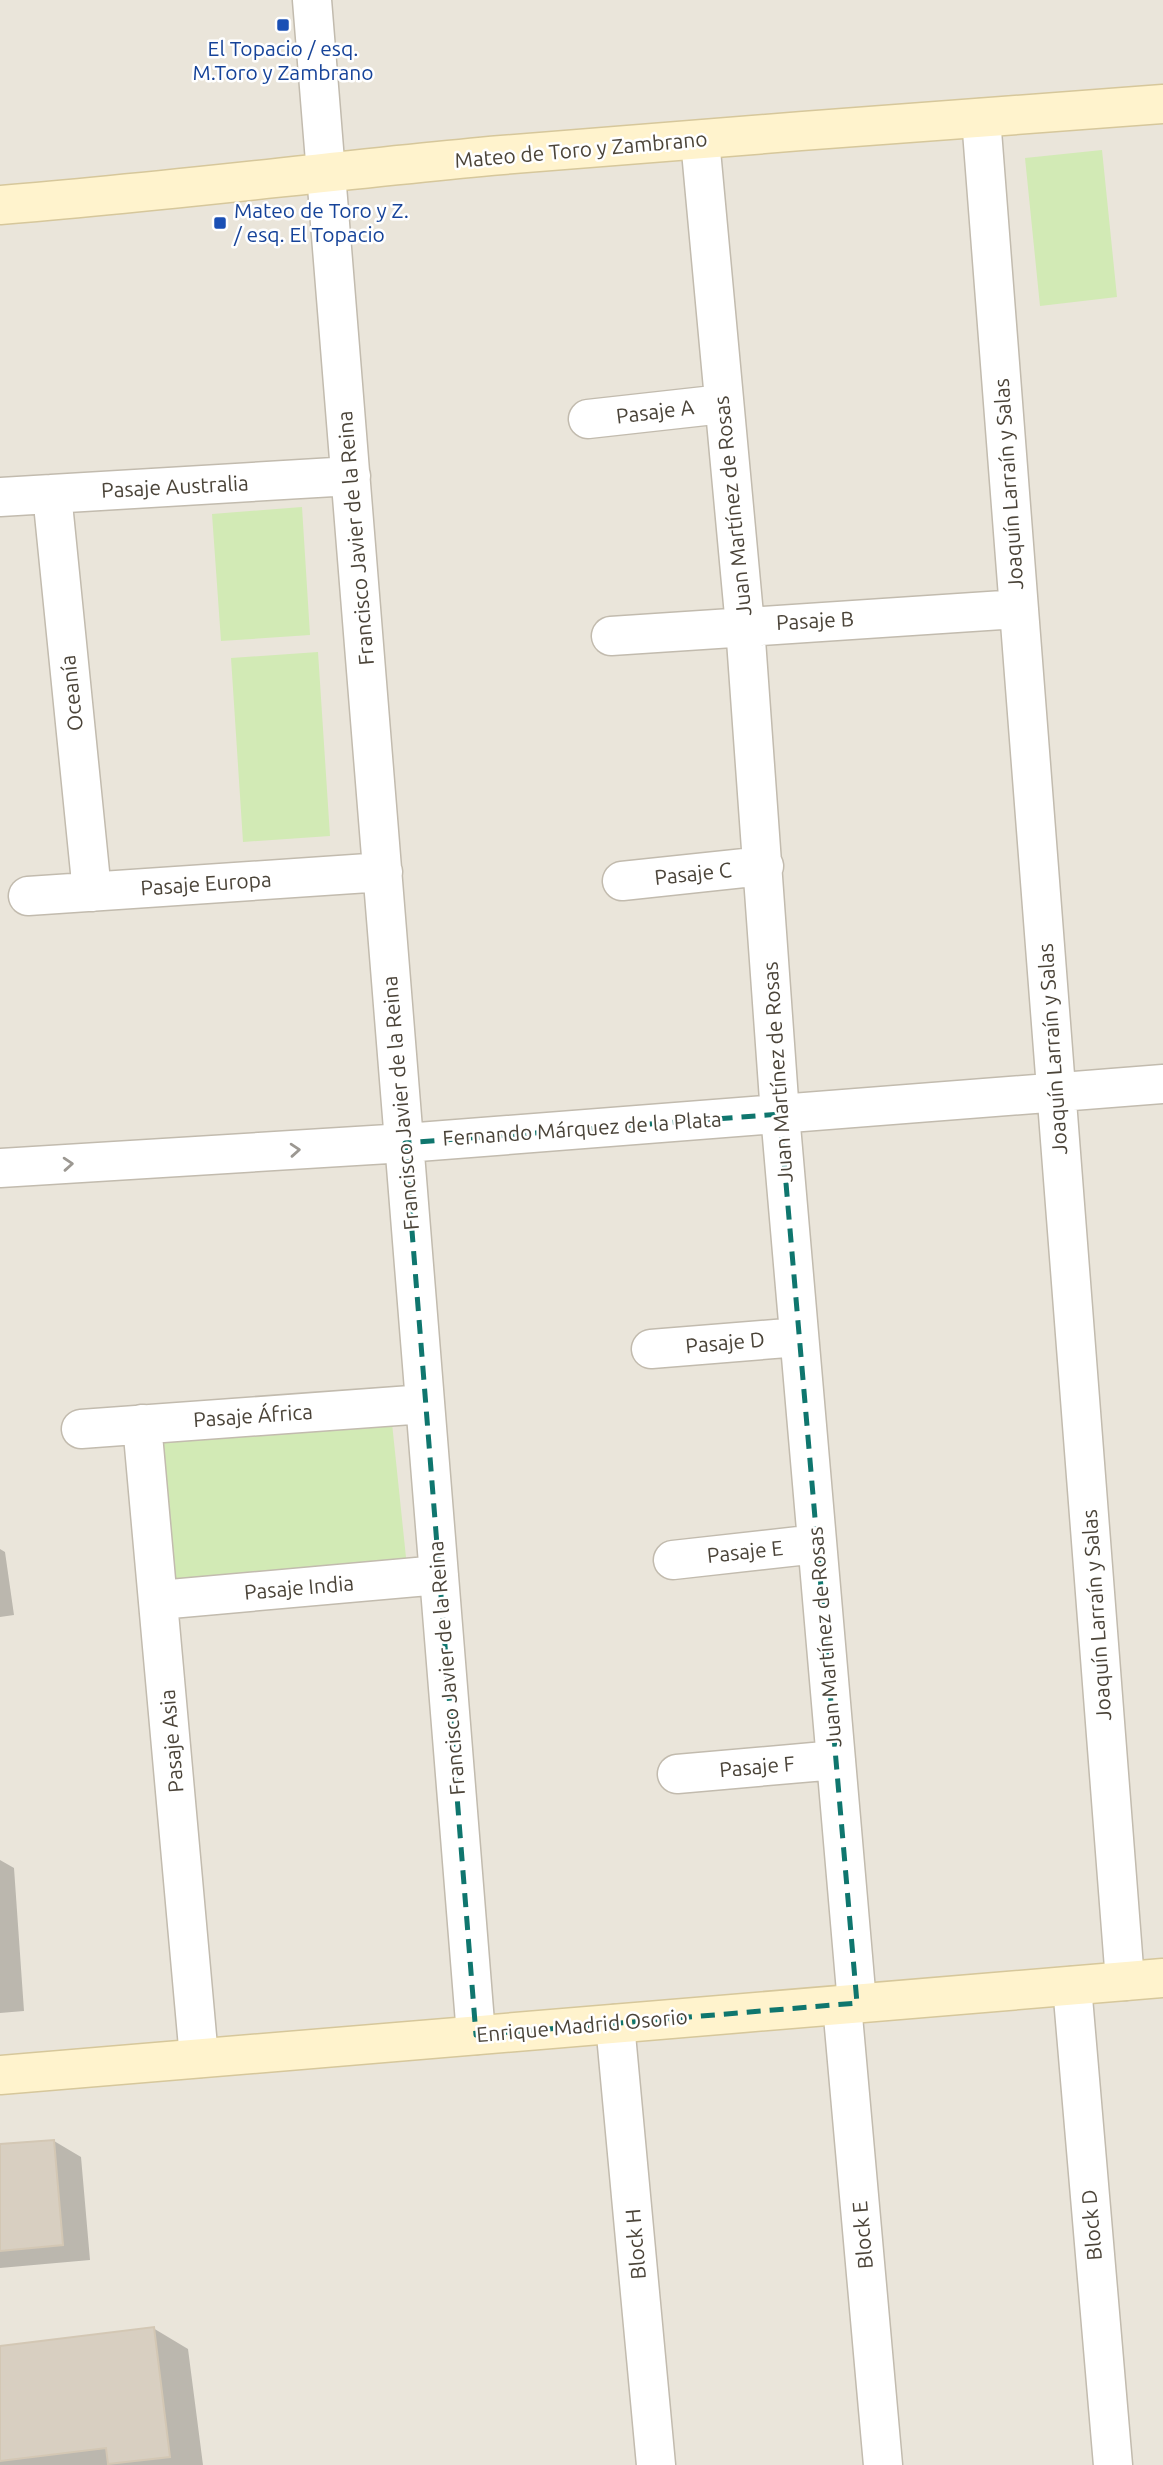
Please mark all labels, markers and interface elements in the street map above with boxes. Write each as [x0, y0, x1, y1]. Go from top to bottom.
marker: El Topacio / esq. M.Toro y Zambrano [275, 17, 291, 33]
place label: El Topacio / esq. M.Toro y Zambrano [192, 36, 374, 84]
street label: Mateo de Toro y Zambrano [454, 126, 708, 172]
place label: Mateo de Toro y Z. / esq. El Topacio [233, 198, 409, 246]
marker: Mateo de Toro y Z. / esq. El Topacio [212, 215, 228, 231]
street label: Joaquín Larraín y Salas [989, 378, 1027, 591]
street label: Pasaje A [615, 394, 696, 428]
street label: Juan Martínez de Rosas [709, 395, 756, 617]
street label: Francisco Javier de la Reina [332, 410, 378, 666]
street label: Pasaje Australia [101, 470, 249, 502]
street label: Pasaje B [775, 606, 854, 634]
street label: Oceanía [55, 654, 87, 732]
street label: Pasaje C [653, 857, 733, 889]
street label: Pasaje Europa [139, 866, 272, 900]
street label: Joaquín Larraín y Salas [1033, 943, 1071, 1156]
street label: Juan Martínez de Rosas [757, 961, 797, 1183]
street label: Francisco Javier de la Reina [377, 975, 423, 1231]
street label: Fernando Márquez de la Plata [442, 1106, 722, 1150]
one-way arrow [290, 1142, 301, 1157]
one-way arrow [63, 1156, 74, 1171]
street label: Pasaje D [684, 1327, 766, 1357]
street label: Pasaje África [192, 1399, 314, 1431]
street label: Joaquín Larraín y Salas [1077, 1509, 1115, 1722]
street label: Juan Martínez de Rosas [802, 1526, 846, 1748]
street label: Pasaje E [706, 1535, 784, 1567]
street label: Francisco Javier de la Reina [423, 1540, 469, 1796]
street label: Pasaje India [243, 1570, 355, 1604]
street label: Pasaje Asia [155, 1688, 187, 1794]
street label: Pasaje F [718, 1751, 796, 1781]
street label: Enrique Madrid Osorio [475, 2004, 689, 2046]
street label: Block D [1076, 2189, 1106, 2262]
street label: Block E [847, 2200, 877, 2270]
street label: Block H [620, 2208, 650, 2280]

